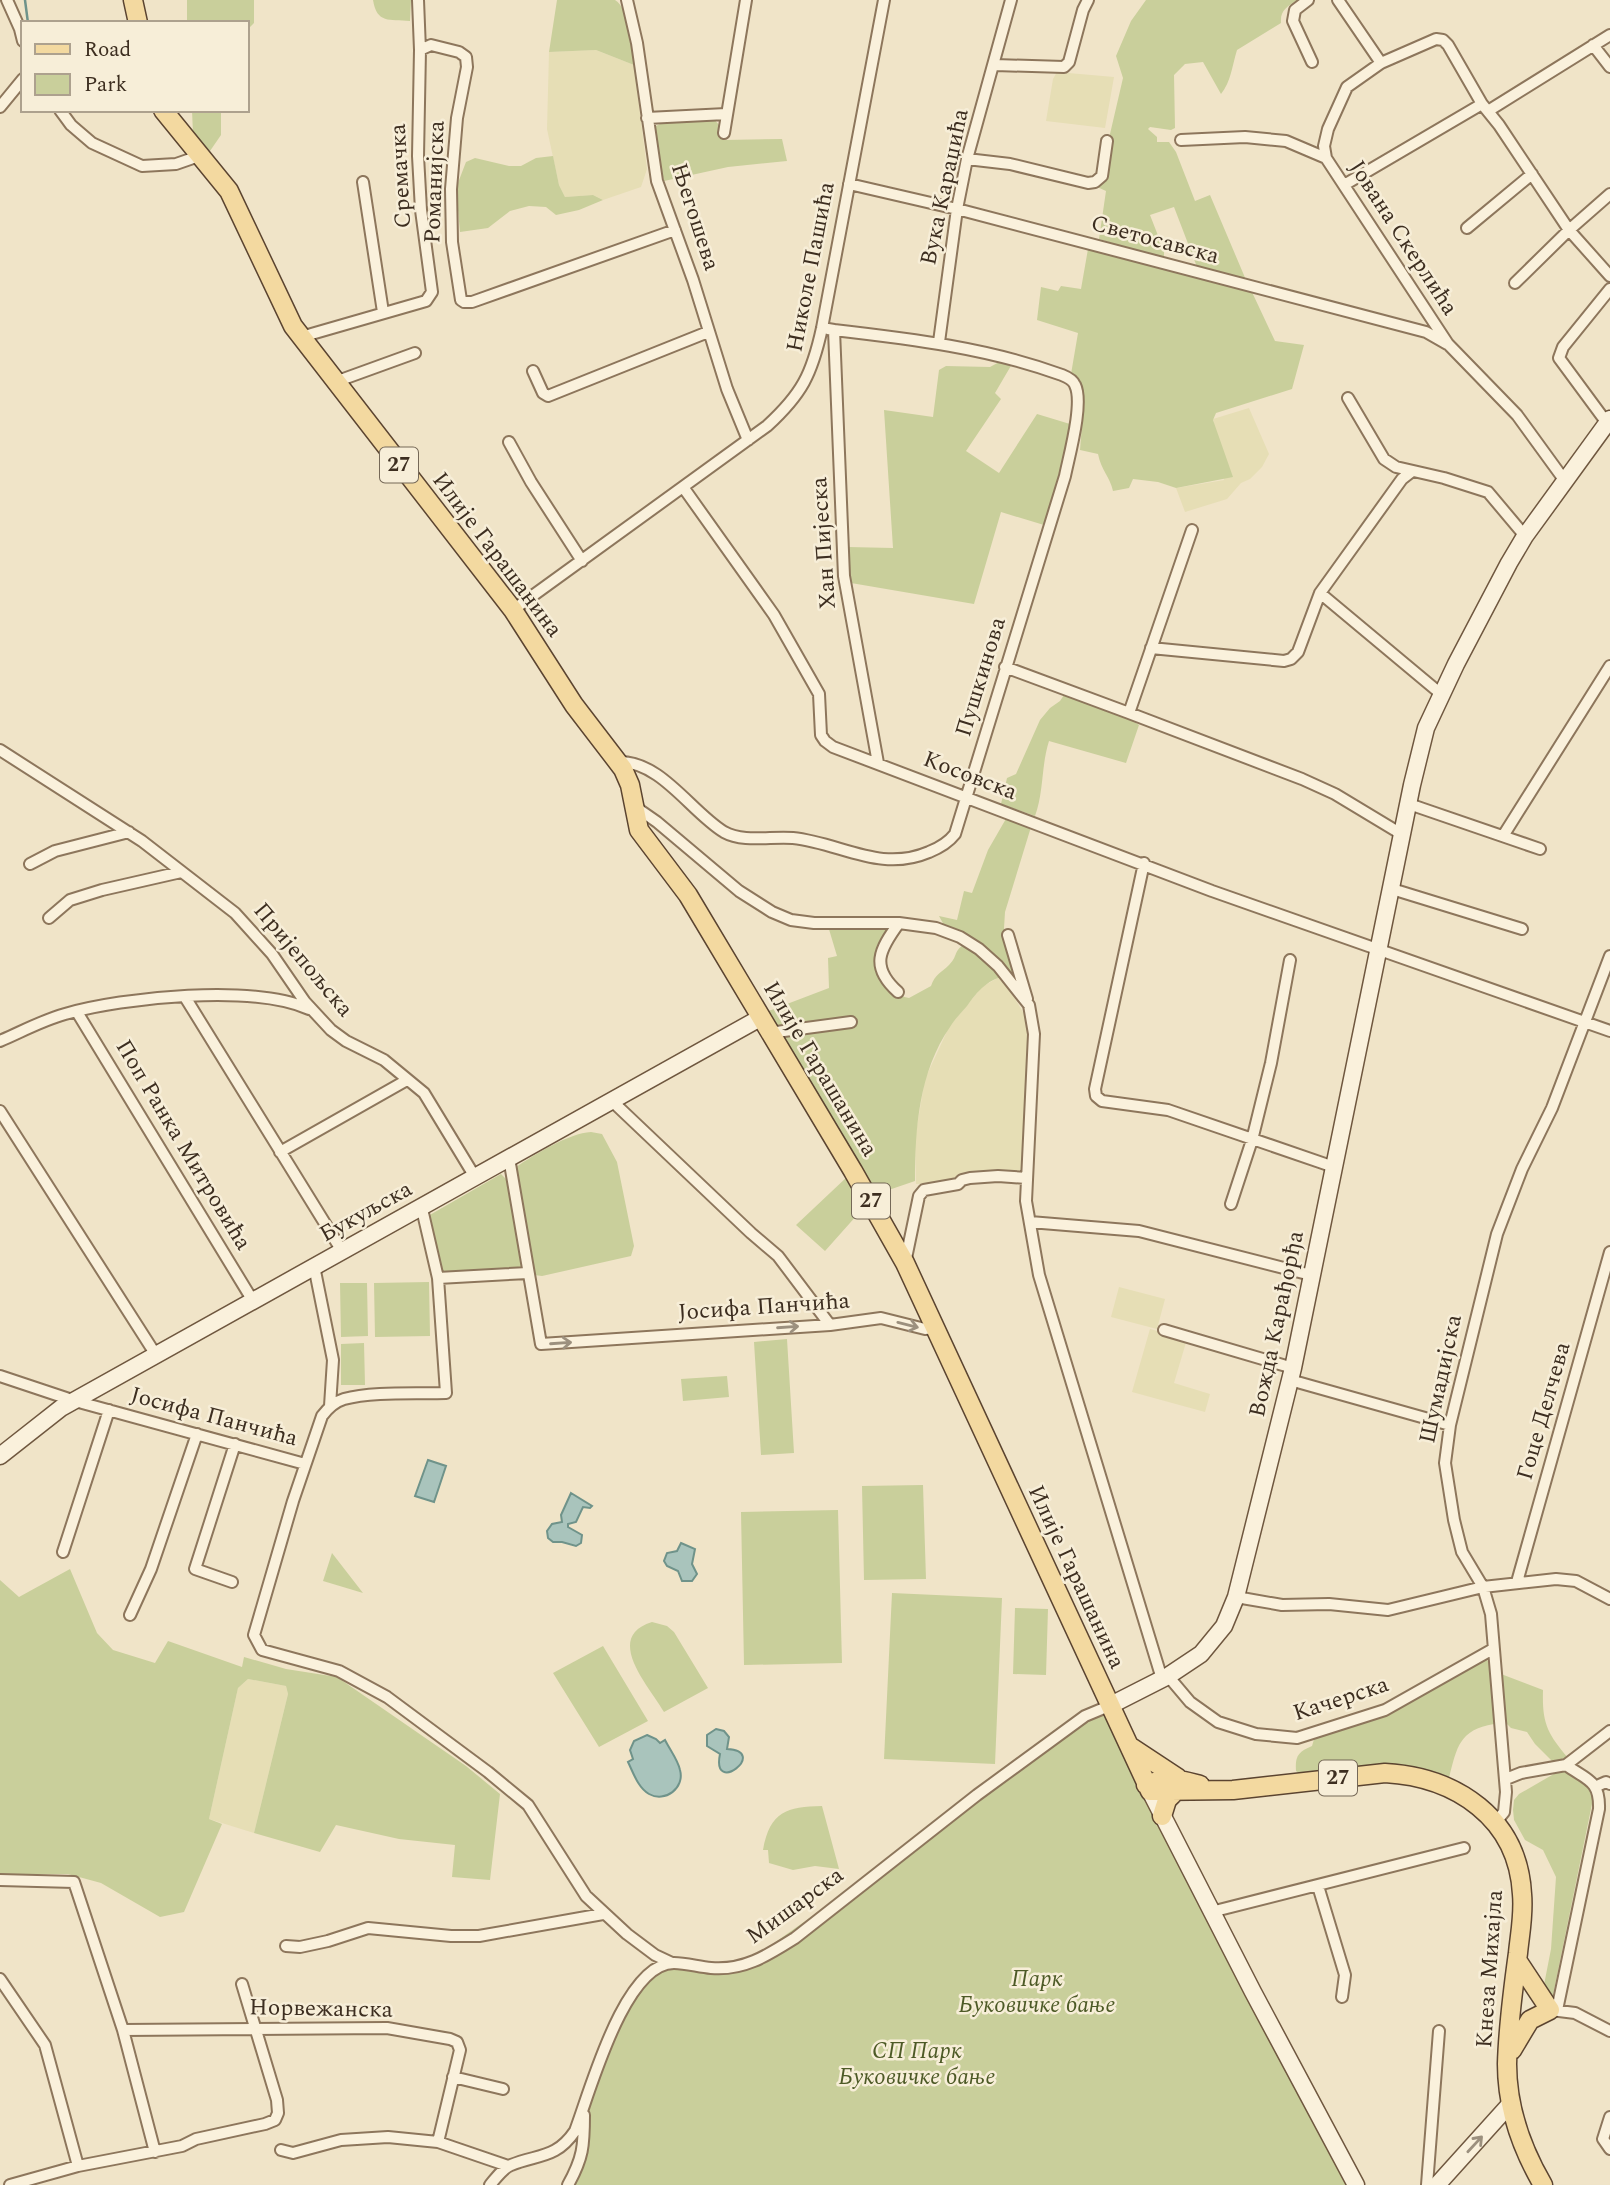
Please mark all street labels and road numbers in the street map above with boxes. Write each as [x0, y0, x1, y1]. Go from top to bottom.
street label: Вука Караџића [911, 106, 979, 268]
street label: Романијска [415, 120, 455, 244]
street label: Сремачка [381, 123, 421, 229]
street label: Јована Скерлића [1340, 153, 1466, 323]
street label: Његошева [661, 159, 729, 275]
street label: Николе Пашића [777, 179, 845, 355]
street label: Светосавска [1087, 206, 1223, 274]
road number: 27 [380, 448, 418, 482]
street label: Илије Гарашанина [423, 465, 571, 645]
street label: Хан Пијеска [802, 476, 846, 610]
street label: Пушкинова [946, 613, 1016, 741]
street label: Косовска [918, 742, 1022, 810]
street label: Пријепољска [244, 895, 362, 1025]
street label: Илије Гарашанина [754, 975, 886, 1163]
street label: Поп Ранка Митровића [106, 1033, 260, 1257]
street label: Букуљска [313, 1172, 419, 1252]
road number: 27 [852, 1184, 890, 1218]
street label: Вожда Карађорђа [1240, 1227, 1314, 1421]
street label: Јосифа Панчића [677, 1284, 851, 1330]
street label: Шумадијска [1410, 1311, 1472, 1447]
street label: Гоце Делчева [1508, 1338, 1580, 1484]
street label: Јосифа Панчића [126, 1378, 302, 1456]
street label: Илије Гарашанина [1018, 1479, 1134, 1675]
street label: Качерска [1289, 1667, 1393, 1731]
road number: 27 [1319, 1760, 1357, 1796]
street label: Мишарска [739, 1858, 851, 1954]
street label: Кнеза Михајла [1467, 1889, 1513, 2049]
street label: Норвежанска [249, 1990, 393, 2028]

